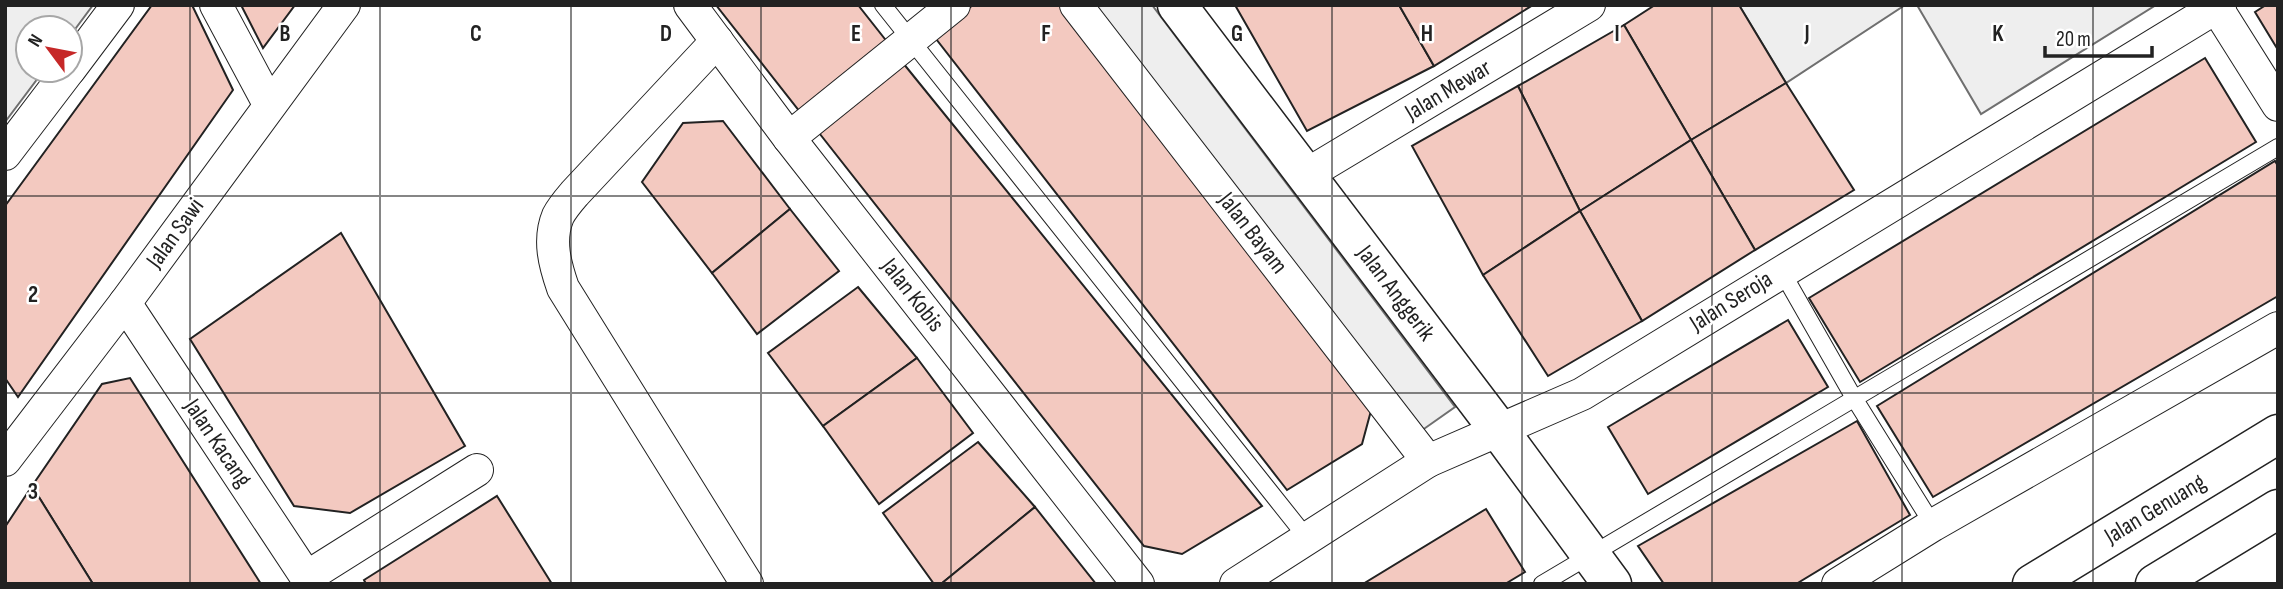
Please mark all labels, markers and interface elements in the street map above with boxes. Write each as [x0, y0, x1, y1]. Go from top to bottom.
north arrow [14, 14, 84, 84]
scale bar [2045, 14, 2152, 58]
text: B [280, 20, 291, 48]
text: C [470, 20, 482, 48]
text: D [660, 20, 672, 48]
text: E [851, 20, 861, 48]
text: F [1041, 20, 1051, 48]
text: G [1231, 20, 1243, 48]
text: H [1421, 20, 1433, 48]
text: I [1614, 20, 1620, 48]
text: J [1803, 20, 1810, 48]
text: K [1992, 20, 2004, 48]
text: 20 m [2056, 27, 2091, 52]
text: N [23, 30, 48, 51]
street label: Jalan Mewar [1399, 53, 1496, 127]
street label: Jalan Bayam [1212, 186, 1294, 279]
street label: Jalan Sawi [139, 192, 210, 274]
street label: Jalan Anggerik [1350, 239, 1441, 347]
street label: Jalan Kobis [875, 252, 951, 338]
street label: Jalan Seroja [1684, 264, 1778, 338]
text: 2 [28, 281, 38, 309]
street label: Jalan Kacang [177, 392, 258, 493]
street label: Jalan Genuang [2098, 467, 2211, 551]
text: 3 [28, 478, 38, 506]

